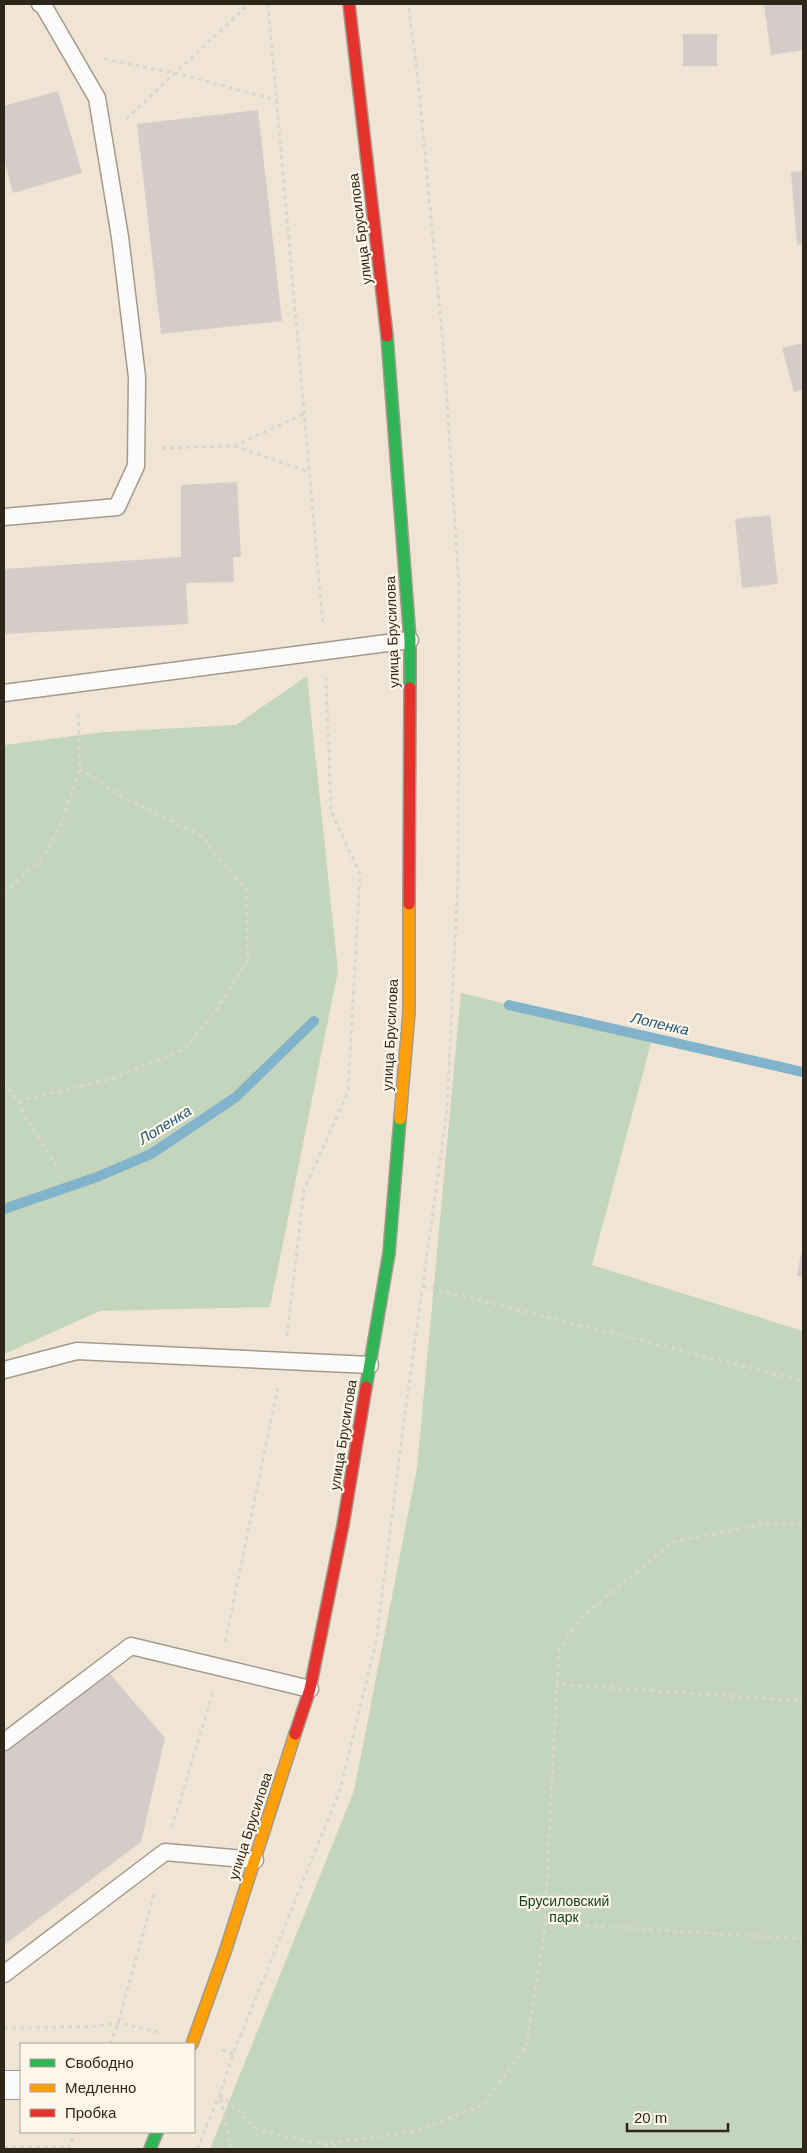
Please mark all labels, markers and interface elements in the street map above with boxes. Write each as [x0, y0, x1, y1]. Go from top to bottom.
street label: улица Брусилова [345, 172, 375, 286]
street label: улица Брусилова [382, 576, 402, 688]
street label: улица Брусилова [379, 978, 401, 1091]
water label: Лопенка [629, 1008, 691, 1038]
water label: Лопенка [134, 1102, 194, 1148]
street label: улица Брусилова [326, 1378, 360, 1492]
street label: улица Брусилова [225, 1770, 275, 1882]
park label: Брусиловский парк [519, 1893, 609, 1925]
legend [20, 2043, 195, 2133]
text: Свободно [65, 2054, 134, 2071]
text: Медленно [65, 2079, 136, 2096]
scale bar [627, 2100, 728, 2132]
text: Пробка [65, 2104, 117, 2121]
text: 20 m [634, 2109, 667, 2126]

